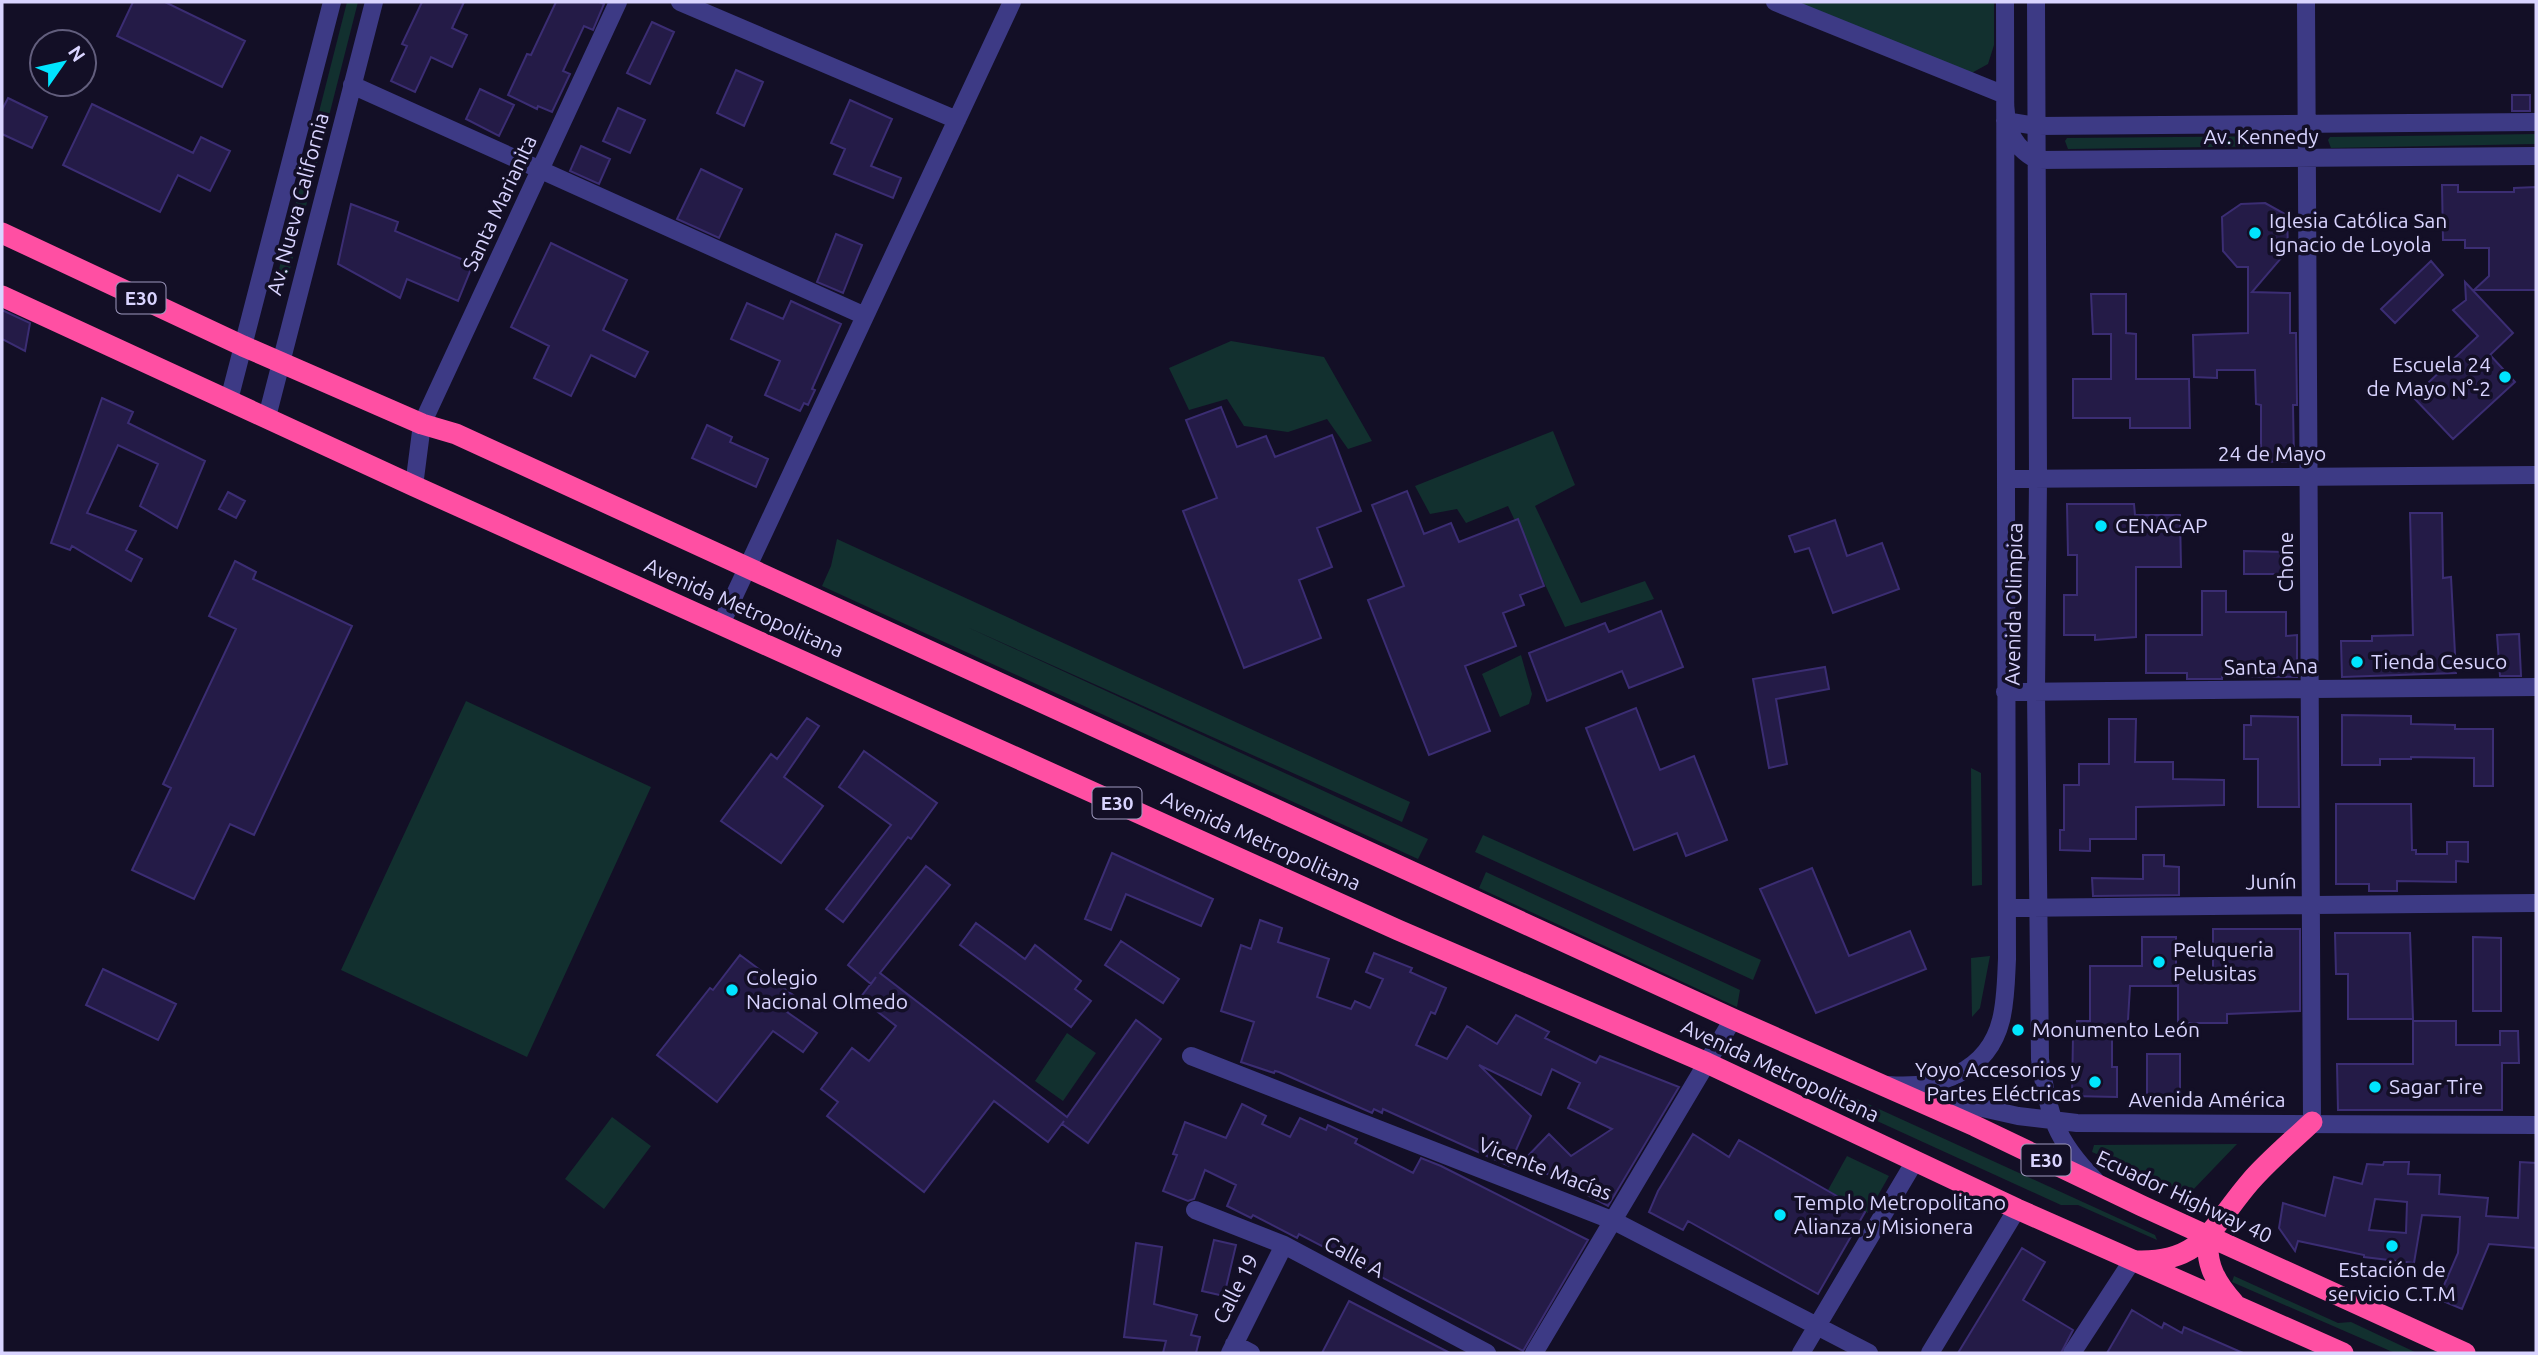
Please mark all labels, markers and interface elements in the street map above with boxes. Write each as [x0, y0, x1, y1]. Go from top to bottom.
north arrow [28, 28, 98, 98]
text: N [64, 41, 90, 66]
street label: Av. Nueva California [261, 110, 333, 298]
street label: Av. Kennedy [2203, 124, 2319, 148]
street label: Santa Marianita [457, 131, 541, 274]
place label: Iglesia Católica San Ignacio de Loyola [2269, 208, 2447, 256]
marker: Iglesia Católica San Ignacio de Loyola [2247, 225, 2263, 241]
road number: E30 [116, 282, 166, 314]
place label: Escuela 24 de Mayo N°-2 [2366, 352, 2491, 400]
marker: Escuela 24 de Mayo N°-2 [2497, 369, 2513, 385]
street label: 24 de Mayo [2218, 441, 2326, 465]
place label: CENACAP [2115, 513, 2208, 537]
marker: CENACAP [2093, 518, 2109, 534]
street label: Avenida Olimpica [2000, 522, 2026, 686]
street label: Chone [2273, 532, 2297, 592]
street label: Avenida Metropolitana [641, 552, 848, 662]
place label: Tienda Cesuco [2371, 649, 2507, 673]
street label: Santa Ana [2224, 653, 2318, 679]
marker: Tienda Cesuco [2349, 654, 2365, 670]
street label: Avenida Metropolitana [1158, 785, 1365, 895]
road number: E30 [1092, 788, 1142, 818]
street label: Junín [2245, 869, 2297, 893]
place label: Peluqueria Pelusitas [2173, 937, 2274, 985]
marker: Peluqueria Pelusitas [2151, 954, 2167, 970]
place label: Colegio Nacional Olmedo [746, 965, 908, 1013]
marker: Colegio Nacional Olmedo [724, 982, 740, 998]
street label: Avenida Metropolitana [1678, 1014, 1883, 1126]
place label: Monumento León [2032, 1017, 2200, 1041]
marker: Monumento León [2010, 1022, 2026, 1038]
place label: Yoyo Accesorios y Partes Eléctricas [1915, 1057, 2081, 1105]
marker: Yoyo Accesorios y Partes Eléctricas [2087, 1074, 2103, 1090]
place label: Sagar Tire [2389, 1074, 2483, 1098]
marker: Sagar Tire [2367, 1079, 2383, 1095]
street label: Avenida América [2128, 1087, 2286, 1111]
street label: Vicente Macías [1475, 1132, 1615, 1205]
road number: E30 [2022, 1144, 2070, 1176]
street label: Ecuador Highway 40 [2093, 1145, 2276, 1247]
place label: Templo Metropolitano Alianza y Misionera [1794, 1190, 2006, 1238]
marker: Templo Metropolitano Alianza y Misionera [1772, 1207, 1788, 1223]
street label: Calle A [1320, 1230, 1389, 1282]
marker: Estación de servicio C.T.M [2384, 1238, 2400, 1254]
street label: Calle 19 [1207, 1250, 1263, 1327]
place label: Estación de servicio C.T.M [2328, 1257, 2456, 1305]

